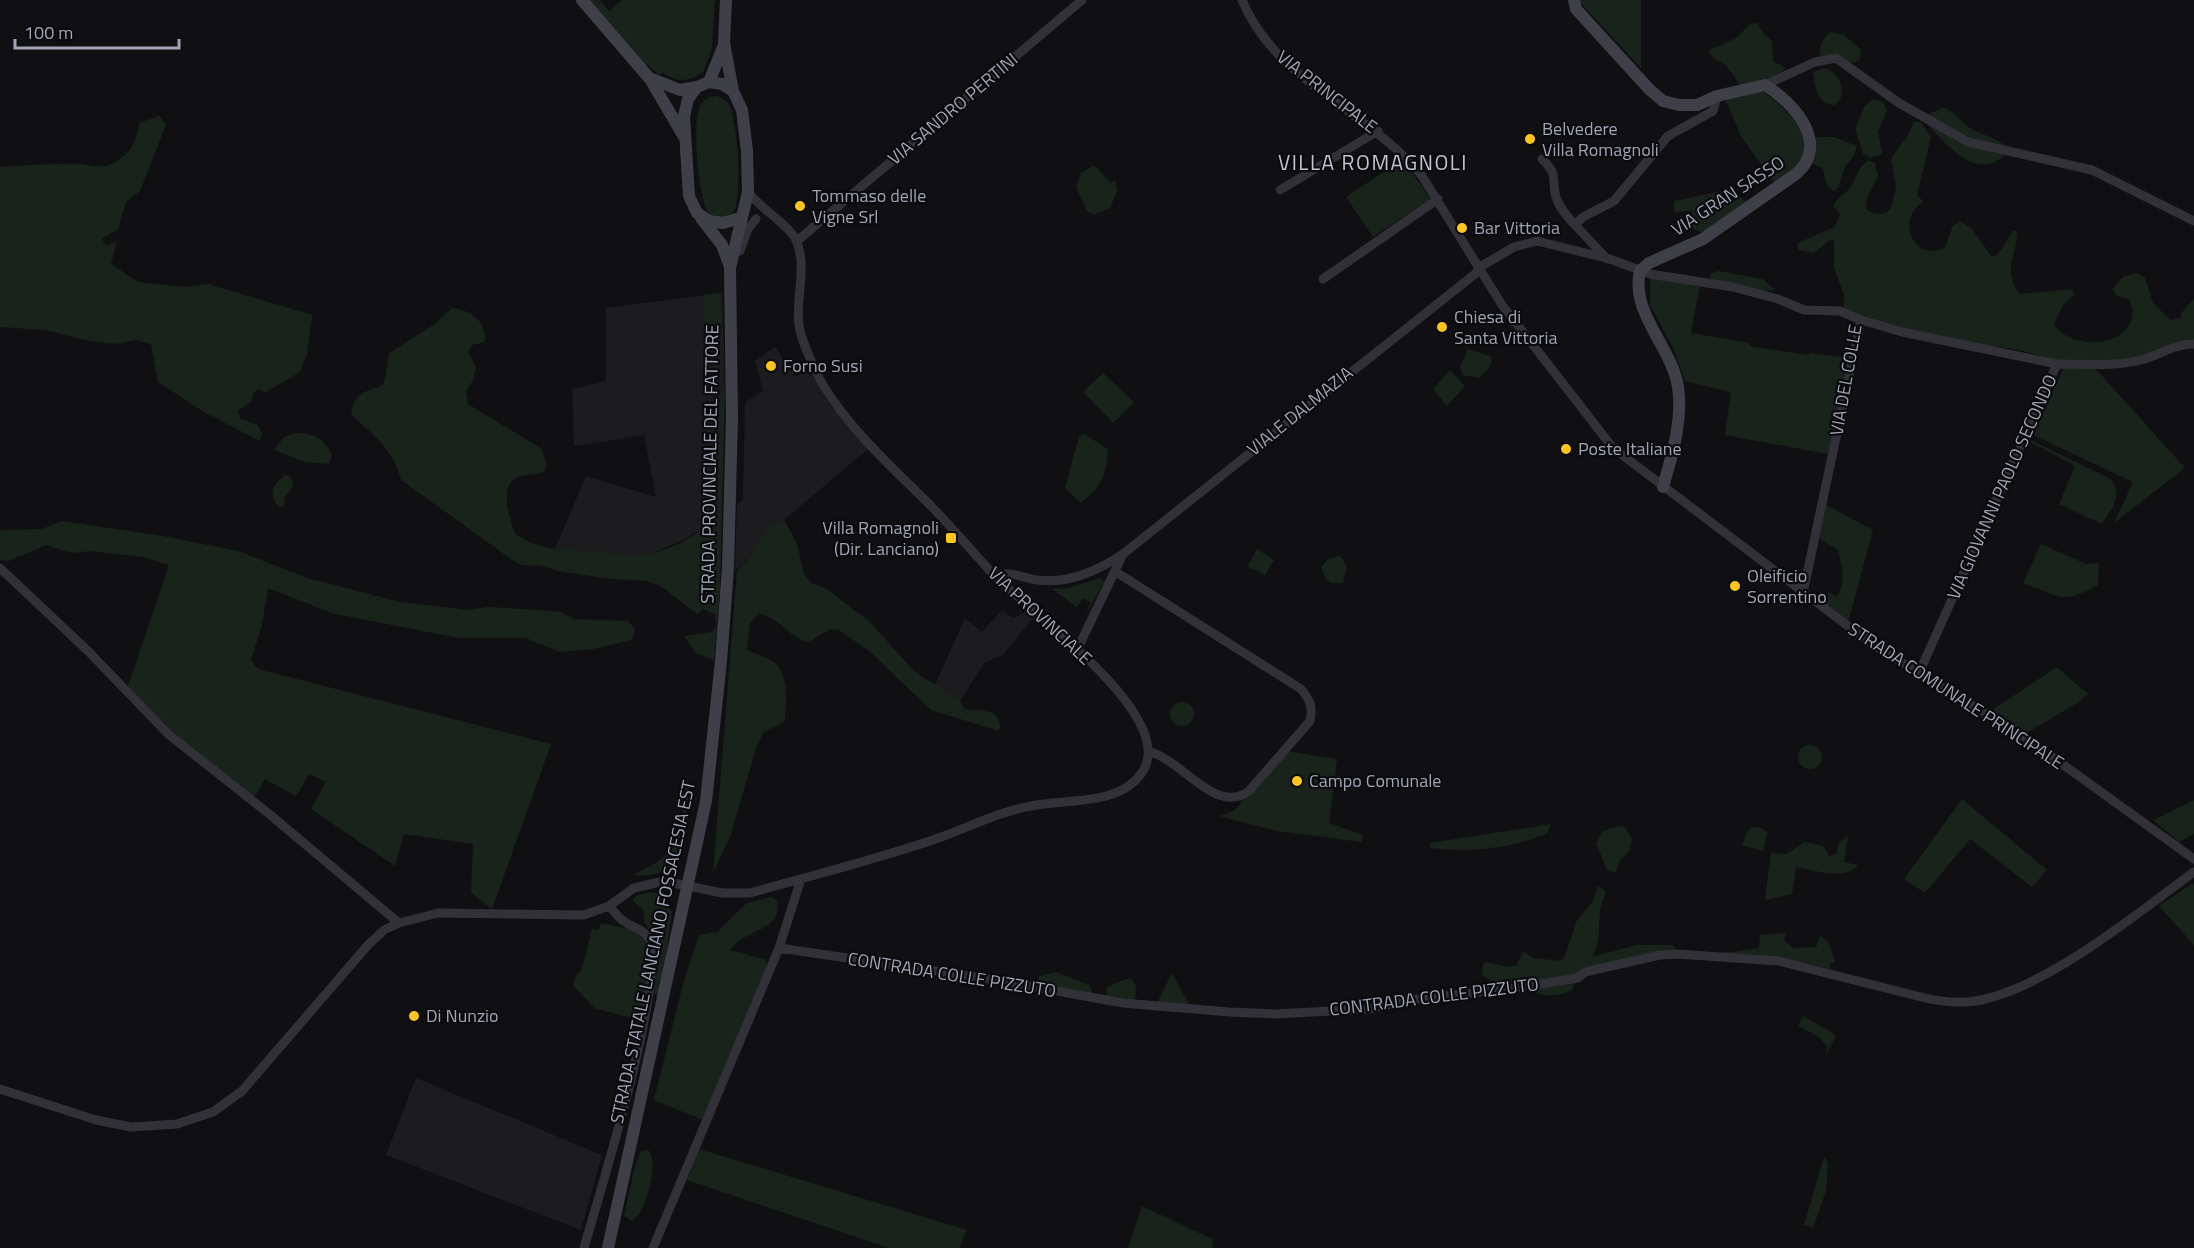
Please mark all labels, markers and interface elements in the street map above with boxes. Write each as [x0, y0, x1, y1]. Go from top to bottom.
scale bar [15, 12, 178, 50]
text: 100 m [24, 19, 73, 46]
street label: VIA PRINCIPALE [1271, 44, 1384, 140]
street label: VIA SANDRO PERTINI [882, 46, 1024, 171]
place label: Belvedere Villa Romagnoli [1542, 115, 1659, 163]
marker: Belvedere Villa Romagnoli [1523, 132, 1537, 146]
district label: VILLA ROMAGNOLI [1278, 146, 1468, 178]
street label: VIA GRAN SASSO [1666, 149, 1790, 242]
place label: Tommaso delle Vigne Srl [812, 182, 926, 230]
marker: Tommaso delle Vigne Srl [793, 199, 807, 213]
place label: Bar Vittoria [1474, 214, 1560, 241]
marker: Bar Vittoria [1455, 221, 1469, 235]
place label: Chiesa di Santa Vittoria [1454, 303, 1557, 351]
marker: Chiesa di Santa Vittoria [1435, 320, 1449, 334]
street label: VIA DEL COLLE [1822, 322, 1869, 438]
street label: STRADA PROVINCIALE DEL FATTORE [694, 324, 725, 604]
place label: Forno Susi [783, 352, 863, 379]
marker: Forno Susi [764, 359, 778, 373]
street label: VIALE DALMAZIA [1241, 359, 1359, 462]
street label: VIA GIOVANNI PAOLO SECONDO [1940, 370, 2063, 604]
place label: Poste Italiane [1578, 435, 1681, 462]
marker: Poste Italiane [1559, 442, 1573, 456]
place label: Villa Romagnoli (Dir. Lanciano) [822, 514, 939, 562]
marker: Villa Romagnoli (Dir. Lanciano) [944, 531, 958, 545]
street label: VIA PROVINCIALE [982, 560, 1098, 671]
place label: Oleificio Sorrentino [1747, 562, 1827, 610]
marker: Oleificio Sorrentino [1728, 579, 1742, 593]
street label: STRADA COMUNALE PRINCIPALE [1843, 615, 2070, 776]
place label: Campo Comunale [1309, 767, 1441, 794]
marker: Campo Comunale [1290, 774, 1304, 788]
street label: STRADA STATALE LANCIANO FOSSACESIA EST [603, 777, 702, 1126]
street label: CONTRADA COLLE PIZZUTO [846, 945, 1058, 1004]
street label: CONTRADA COLLE PIZZUTO [1328, 970, 1540, 1023]
place label: Di Nunzio [426, 1002, 499, 1029]
marker: Di Nunzio [407, 1009, 421, 1023]

